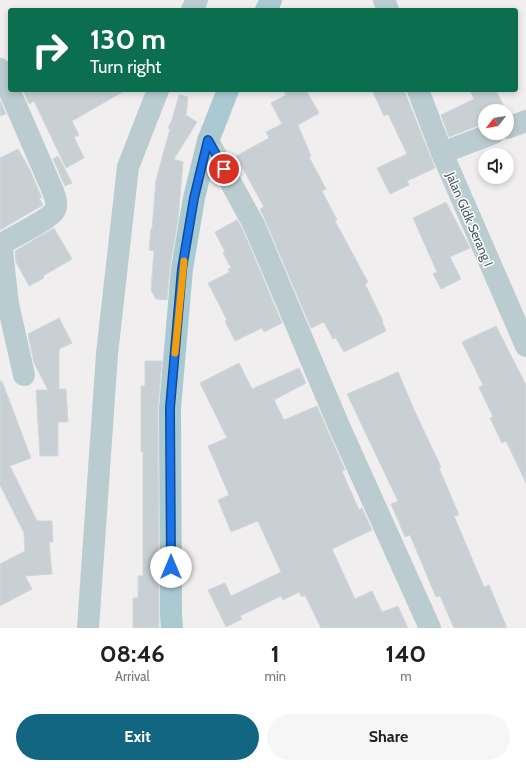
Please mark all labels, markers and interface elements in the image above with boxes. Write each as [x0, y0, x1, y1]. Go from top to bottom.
text: 130 m [90, 22, 166, 56]
icon: right [24, 24, 76, 76]
text: Turn right [90, 56, 161, 78]
north arrow [478, 104, 514, 140]
map controls [478, 104, 514, 184]
button: sound [478, 148, 514, 184]
pin [207, 152, 241, 186]
icon: arrive [213, 158, 235, 180]
street label: Jalan Gldk Serang I [443, 168, 497, 269]
position arrow [150, 546, 192, 588]
text: 08:46 [100, 639, 165, 668]
text: 1 [271, 639, 280, 668]
text: 140 [386, 639, 426, 668]
text: Arrival [115, 668, 150, 684]
text: min [264, 668, 286, 684]
text: m [400, 668, 412, 684]
button: Exit [16, 714, 259, 760]
button: Share [267, 714, 510, 760]

